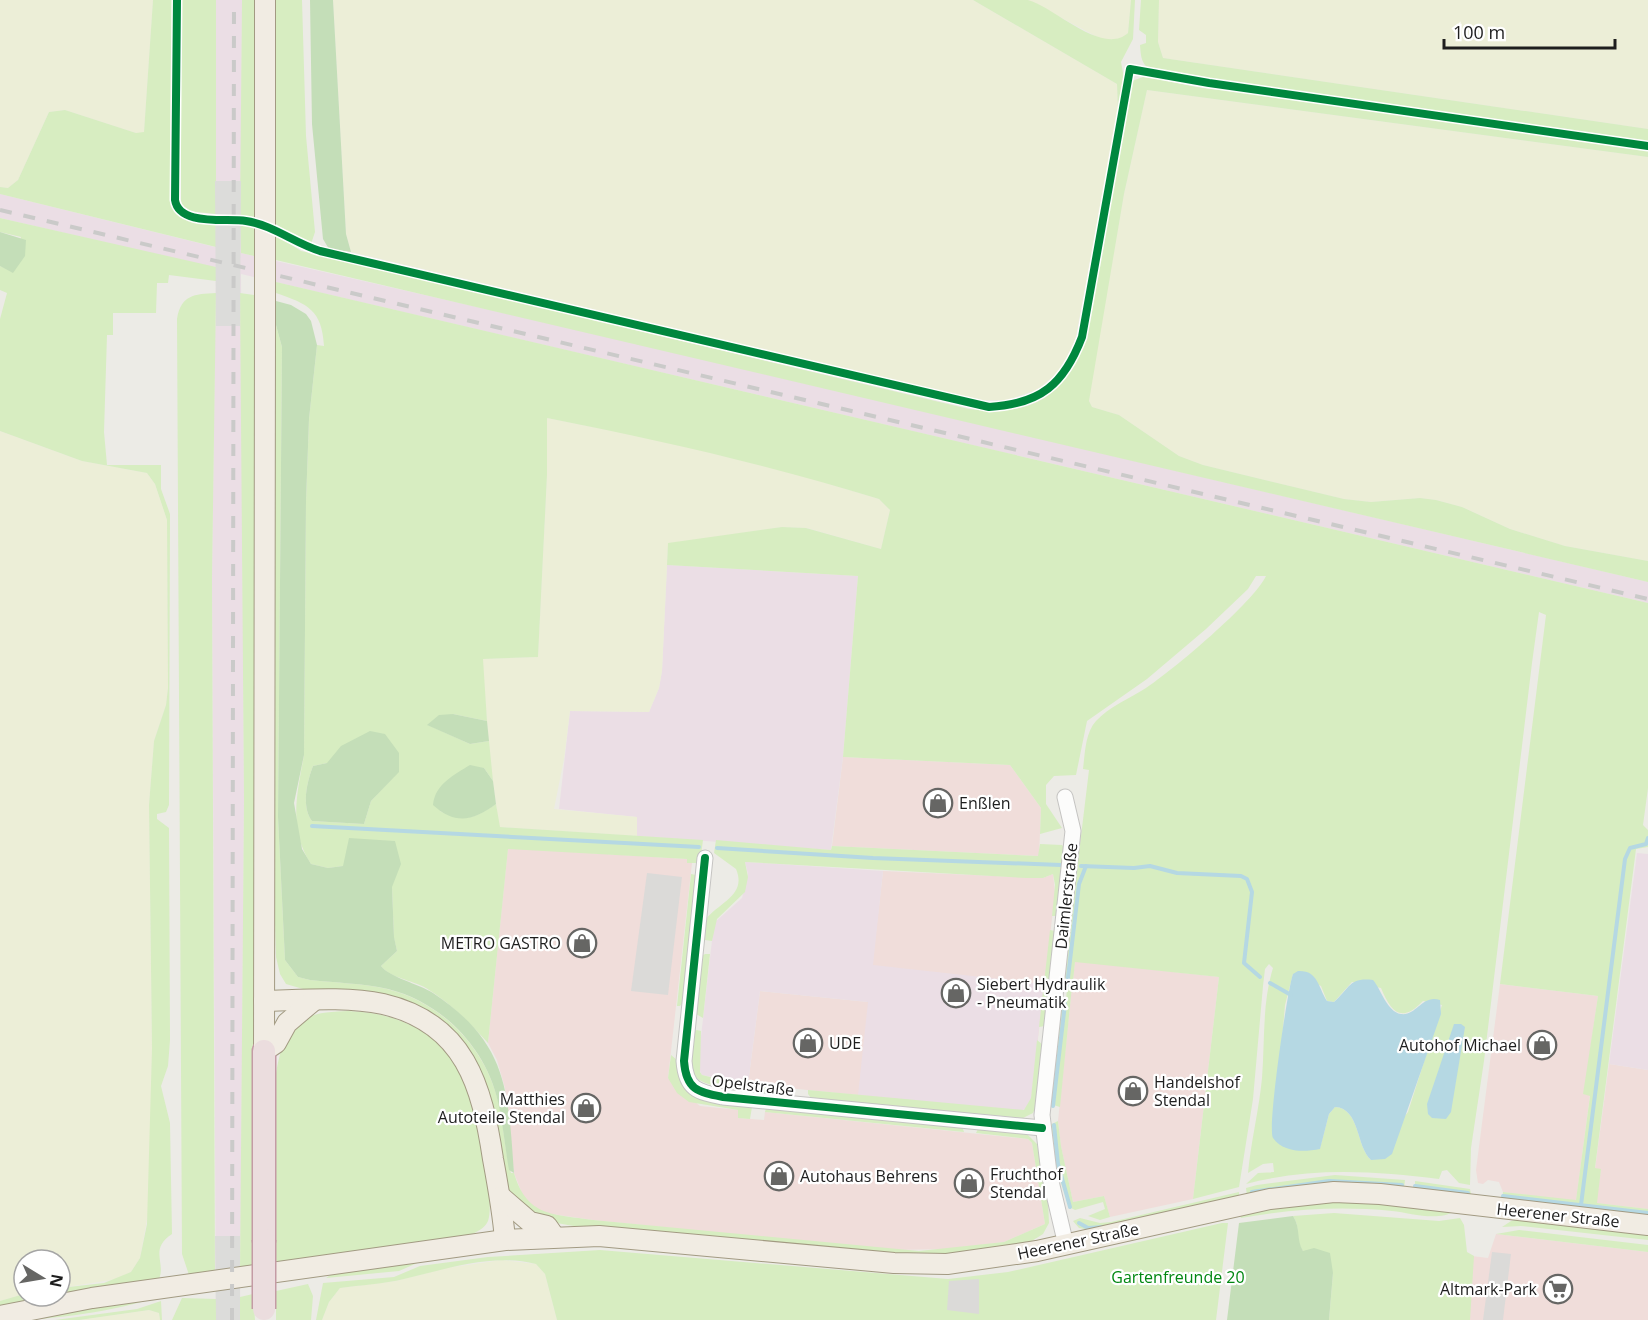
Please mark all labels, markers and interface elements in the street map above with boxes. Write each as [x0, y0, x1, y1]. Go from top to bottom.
scale bar [1444, 12, 1615, 50]
text: 100 m [1453, 20, 1505, 44]
shop icon: Enßlen [922, 787, 954, 819]
place label: Enßlen [959, 792, 1011, 814]
street label: Daimlerstraße [1049, 842, 1083, 950]
shop icon: METRO GASTRO [566, 927, 598, 959]
place label: METRO GASTRO [441, 932, 561, 954]
place label: Siebert Hydraulik - Pneumatik [977, 973, 1106, 1013]
shop icon: Siebert Hydraulik - Pneumatik [940, 977, 972, 1009]
shop icon: UDE [792, 1027, 824, 1059]
shop icon: Autohof Michael [1526, 1029, 1558, 1061]
place label: UDE [829, 1032, 861, 1054]
place label: Autohof Michael [1399, 1034, 1521, 1056]
street label: Opelstraße [710, 1069, 796, 1101]
place label: Handelshof Stendal [1154, 1071, 1241, 1111]
shop icon: Handelshof Stendal [1117, 1075, 1149, 1107]
place label: Matthies Autoteile Stendal [438, 1088, 565, 1128]
shop icon: Matthies Autoteile Stendal [570, 1092, 602, 1124]
shop icon: Autohaus Behrens [763, 1160, 795, 1192]
place label: Fruchthof Stendal [990, 1163, 1064, 1203]
place label: Autohaus Behrens [800, 1165, 938, 1187]
shop icon: Fruchthof Stendal [953, 1167, 985, 1199]
street label: Heerener Straße [1495, 1198, 1621, 1232]
street label: Heerener Straße [1015, 1217, 1141, 1265]
north arrow [12, 1248, 72, 1308]
park label: Gartenfreunde 20 [1111, 1266, 1245, 1288]
text: N [45, 1272, 69, 1289]
supermarket icon: Altmark-Park [1542, 1273, 1574, 1305]
place label: Altmark-Park [1440, 1278, 1538, 1300]

